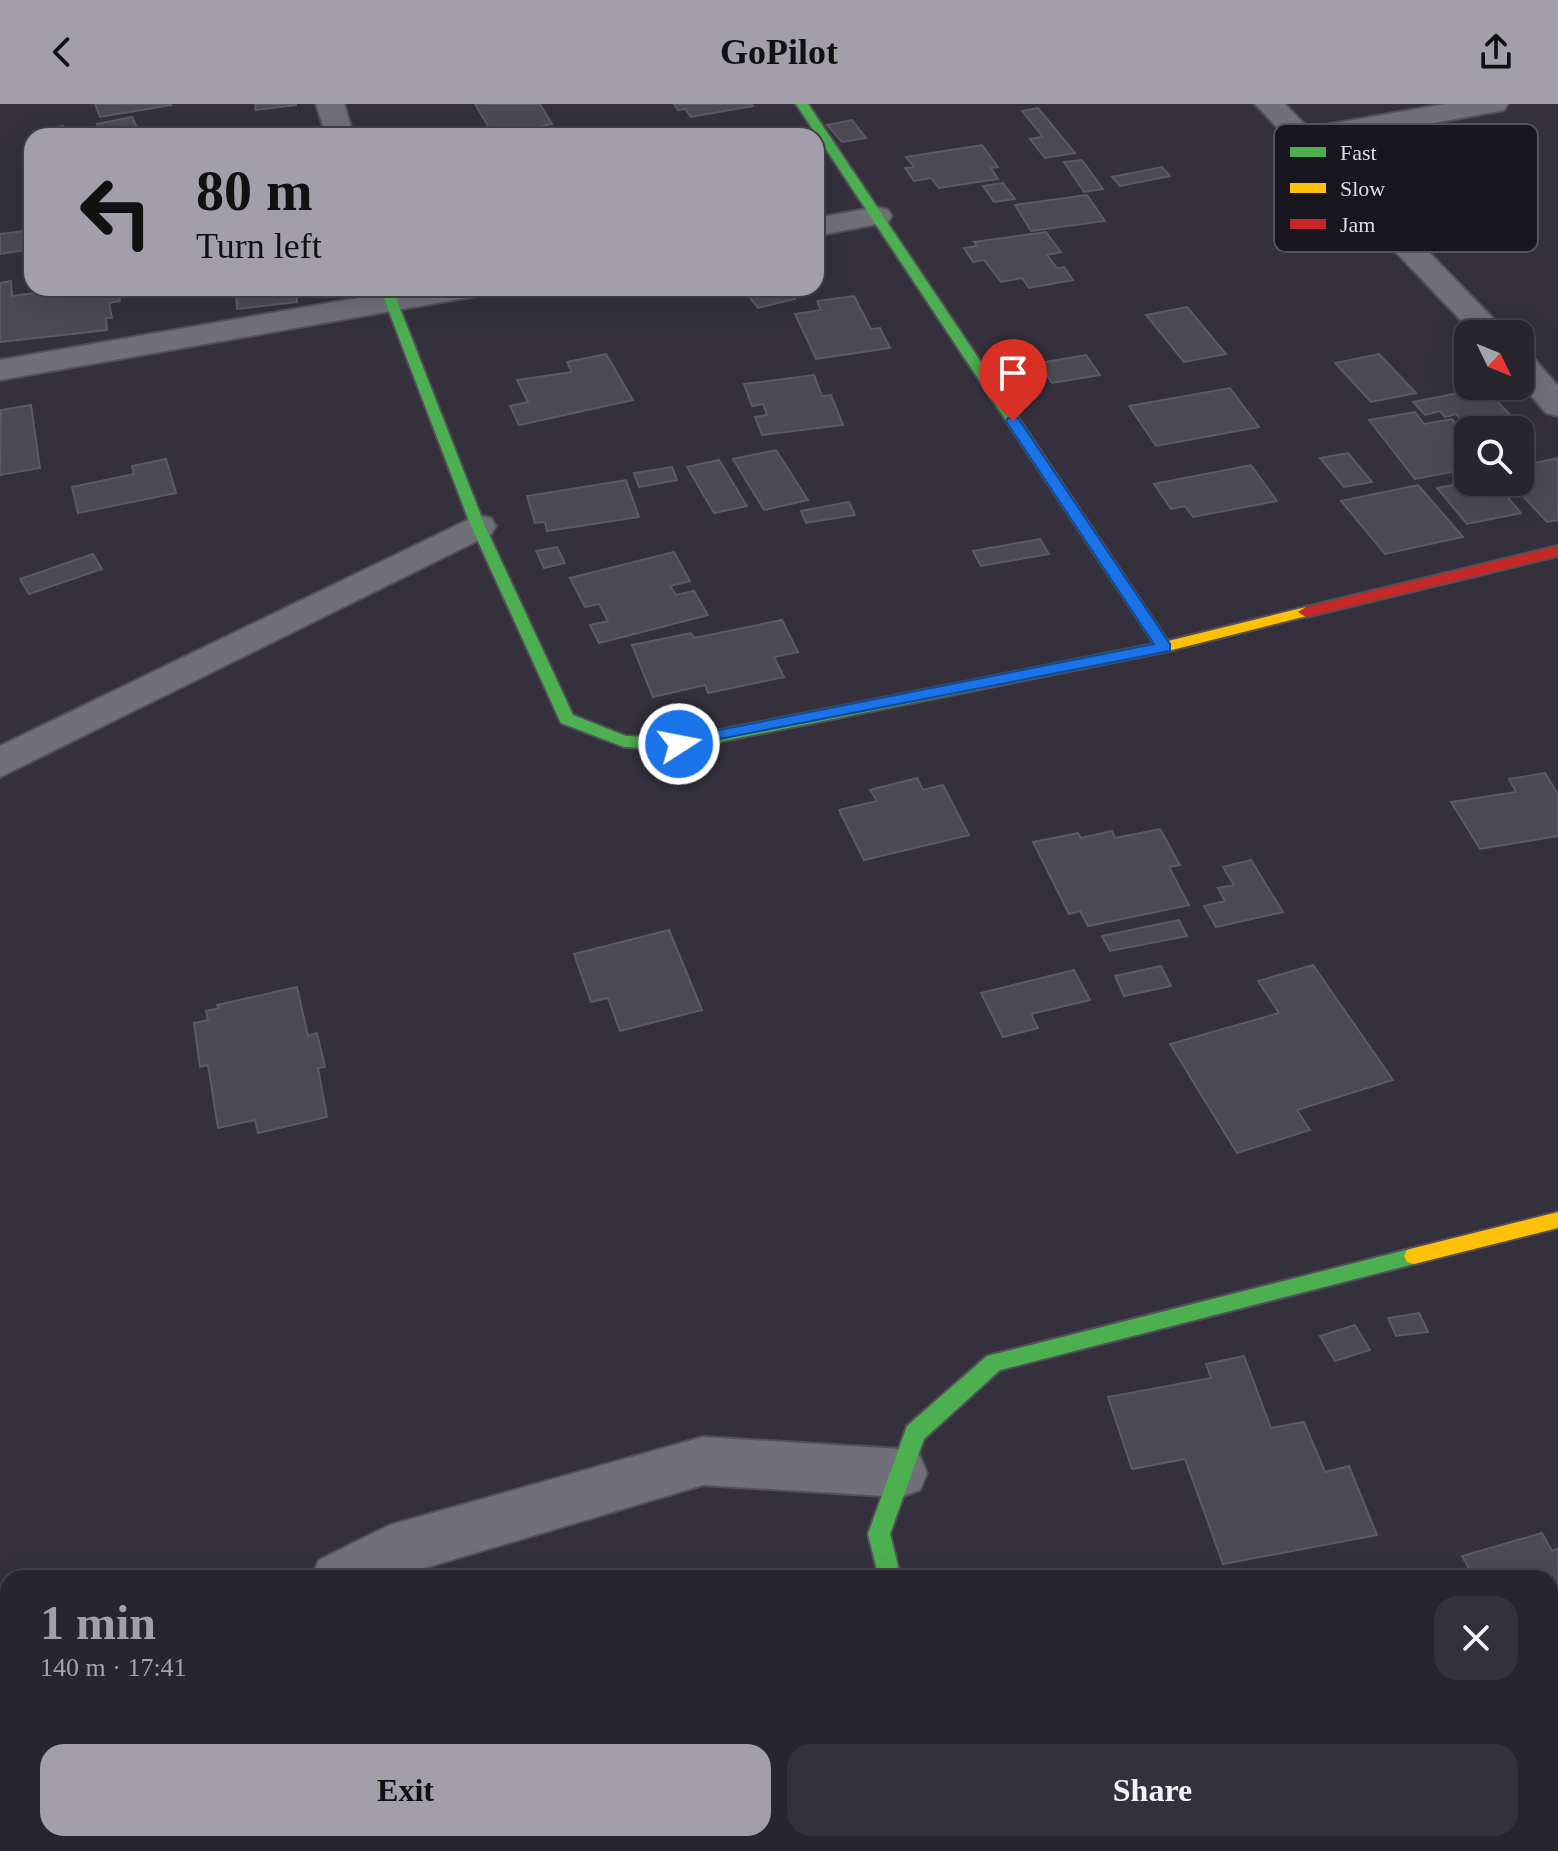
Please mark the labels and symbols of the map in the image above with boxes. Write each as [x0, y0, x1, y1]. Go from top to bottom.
legend [1274, 124, 1538, 252]
text: Fast [1340, 140, 1377, 165]
text: Slow [1340, 176, 1385, 201]
text: Jam [1340, 212, 1375, 237]
north arrow [1454, 320, 1534, 400]
pin [979, 339, 1047, 421]
position arrow [637, 702, 721, 786]

